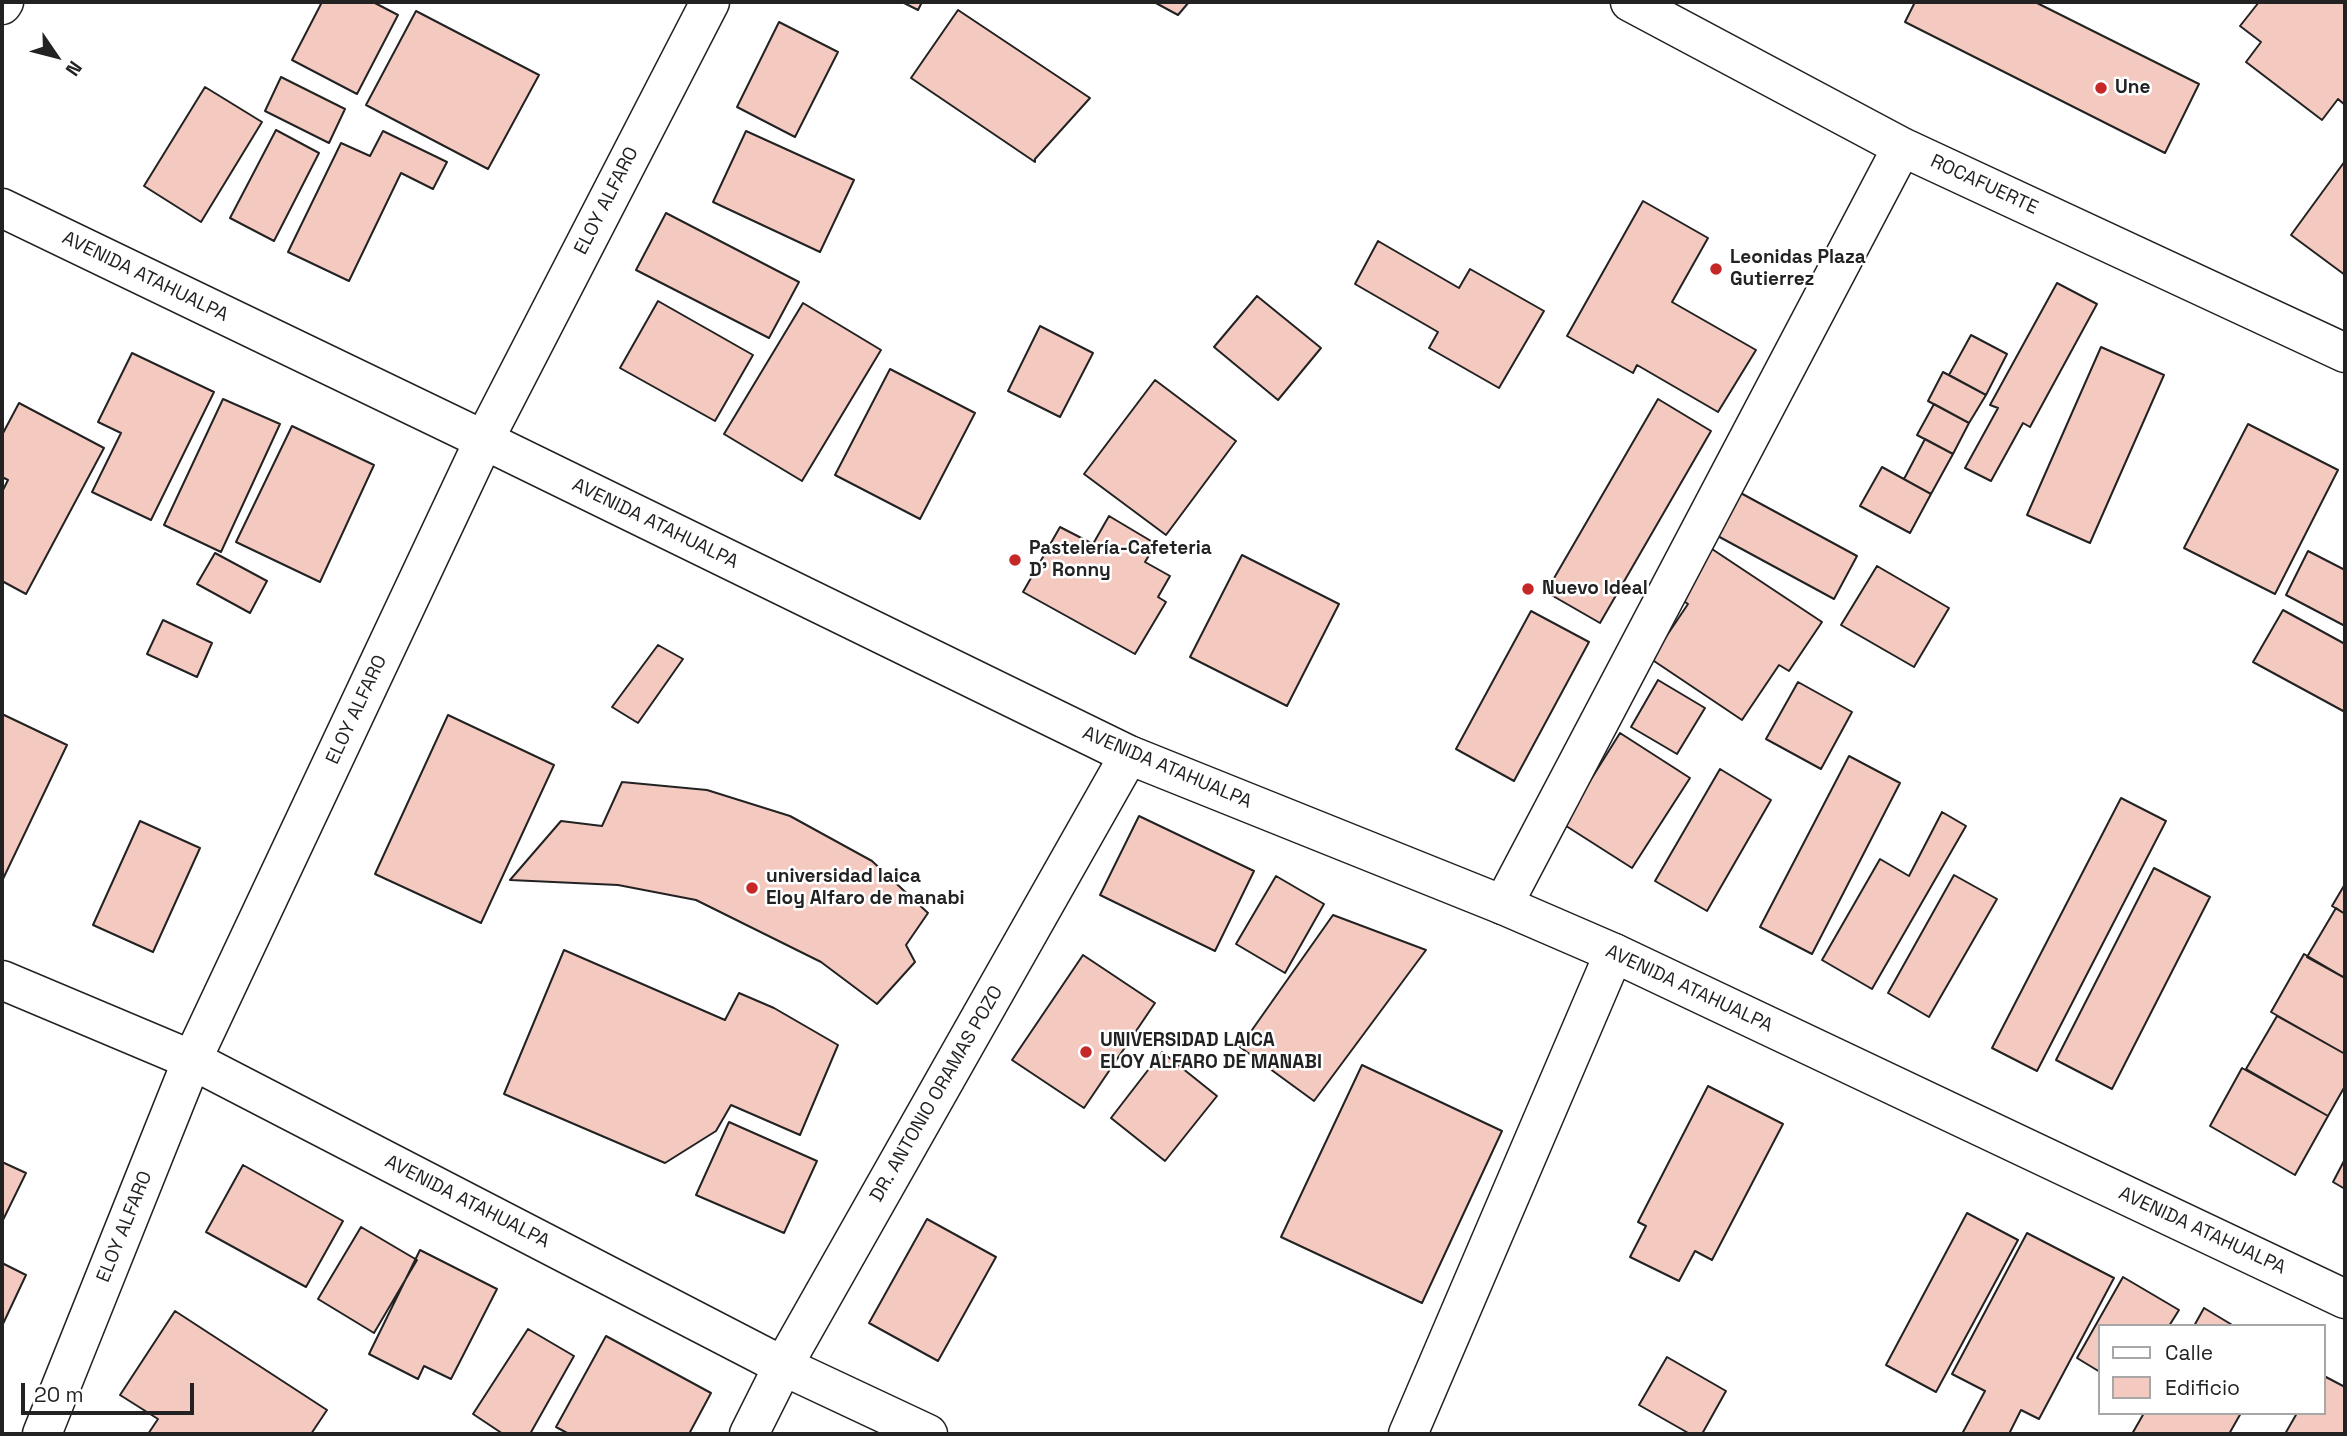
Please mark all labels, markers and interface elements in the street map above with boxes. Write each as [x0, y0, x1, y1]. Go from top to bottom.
north arrow [21, 21, 91, 91]
text: N [60, 56, 88, 81]
place label: Une [2115, 77, 2150, 99]
marker: Une [2093, 80, 2109, 96]
street label: ELOY ALFARO [570, 143, 644, 259]
street label: ROCAFUERTE [1927, 150, 2041, 220]
street label: AVENIDA ATAHUALPA [58, 227, 232, 327]
place label: Leonidas Plaza Gutierrez [1730, 247, 1866, 291]
marker: Leonidas Plaza Gutierrez [1708, 261, 1724, 277]
street label: AVENIDA ATAHUALPA [568, 474, 742, 574]
place label: Pastelería-Cafeteria D' Ronny [1029, 538, 1212, 582]
marker: Pastelería-Cafeteria D' Ronny [1007, 552, 1023, 568]
place label: Nuevo Ideal [1542, 578, 1648, 600]
marker: Nuevo Ideal [1520, 581, 1536, 597]
street label: ELOY ALFARO [322, 652, 392, 768]
street label: AVENIDA ATAHUALPA [1079, 722, 1255, 814]
place label: universidad laica Eloy Alfaro de manabi [766, 866, 965, 910]
marker: universidad laica Eloy Alfaro de manabi [744, 880, 760, 896]
street label: AVENIDA ATAHUALPA [1602, 940, 1776, 1038]
street label: DR. ANTONIO ORAMAS POZO [866, 982, 1008, 1206]
place label: UNIVERSIDAD LAICA ELOY ALFARO DE MANABI [1100, 1030, 1322, 1074]
marker: UNIVERSIDAD LAICA ELOY ALFARO DE MANABI [1078, 1044, 1094, 1060]
street label: AVENIDA ATAHUALPA [381, 1151, 553, 1253]
street label: ELOY ALFARO [92, 1168, 158, 1286]
street label: AVENIDA ATAHUALPA [2115, 1182, 2289, 1280]
legend [2098, 1324, 2326, 1415]
text: Calle [2165, 1339, 2213, 1366]
scale bar [24, 1370, 198, 1414]
text: Edificio [2165, 1374, 2240, 1401]
text: 20 m [34, 1381, 84, 1408]

